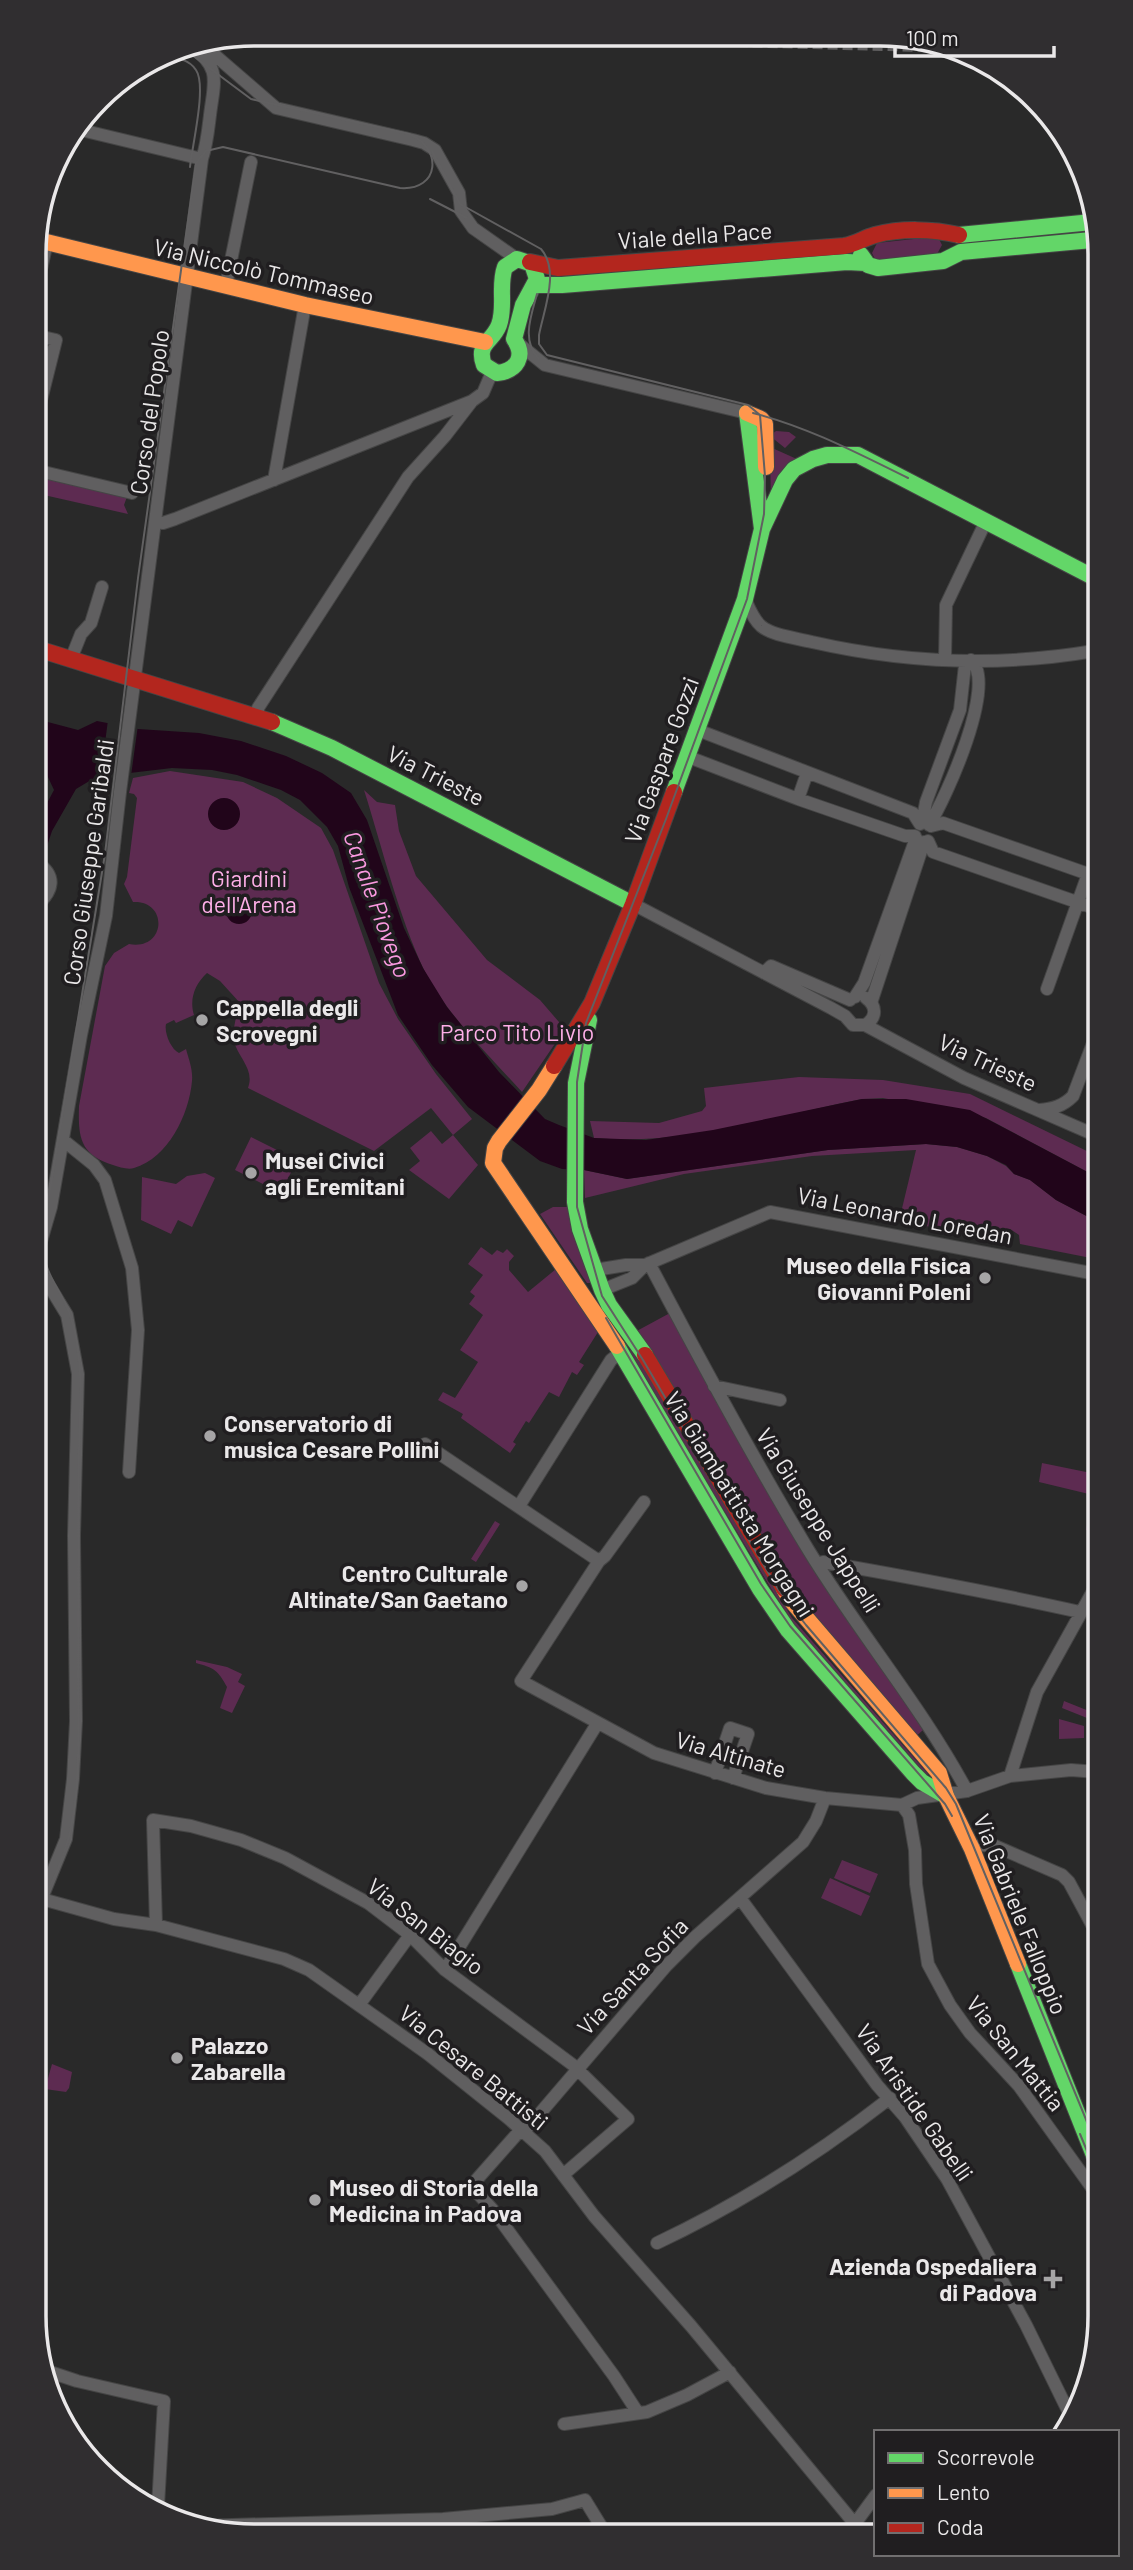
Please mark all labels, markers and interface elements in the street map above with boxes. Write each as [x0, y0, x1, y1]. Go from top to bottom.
scale bar [895, 14, 1054, 58]
text: 100 m [906, 25, 959, 50]
street label: Viale della Pace [617, 216, 773, 254]
street label: Via Niccolò Tommaseo [151, 232, 377, 310]
street label: Corso del Popolo [124, 328, 174, 496]
street label: Via Gaspare Gozzi [618, 673, 704, 847]
street label: Corso Giuseppe Garibaldi [57, 737, 119, 987]
street label: Via Trieste [383, 739, 489, 811]
water label: Canale Piovego [338, 826, 418, 982]
park label: Giardini dell'Arena [201, 864, 297, 918]
place label: Cappella degli Scrovegni [216, 993, 359, 1047]
marker: Cappella degli Scrovegni [194, 1012, 210, 1028]
park label: Parco Tito Livio [440, 1018, 594, 1046]
street label: Via Trieste [934, 1027, 1042, 1097]
place label: Musei Civici agli Eremitani [265, 1146, 405, 1200]
marker: Musei Civici agli Eremitani [243, 1165, 259, 1181]
street label: Via Leonardo Loredan [795, 1180, 1015, 1250]
place label: Museo della Fisica Giovanni Poleni [786, 1251, 971, 1305]
marker: Museo della Fisica Giovanni Poleni [977, 1270, 993, 1286]
street label: Via Giambattista Morgagni [659, 1386, 821, 1622]
place label: Conservatorio di musica Cesare Pollini [224, 1409, 439, 1463]
street label: Via Giuseppe Jappelli [751, 1423, 887, 1617]
marker: Conservatorio di musica Cesare Pollini [202, 1428, 218, 1444]
place label: Centro Culturale Altinate/San Gaetano [288, 1559, 508, 1613]
marker: Centro Culturale Altinate/San Gaetano [514, 1578, 530, 1594]
street label: Via Altinate [673, 1725, 789, 1783]
street label: Via Gabriele Falloppio [968, 1810, 1074, 2018]
street label: Via San Biagio [362, 1872, 490, 1980]
street label: Via Santa Sofia [571, 1912, 693, 2040]
street label: Via San Mattia [961, 1990, 1071, 2116]
street label: Via Cesare Battisti [394, 1998, 554, 2136]
street label: Via Aristide Gabelli [850, 2018, 980, 2186]
place label: Palazzo Zabarella [191, 2031, 286, 2085]
marker: Palazzo Zabarella [169, 2050, 185, 2066]
place label: Museo di Storia della Medicina in Padova [329, 2173, 538, 2227]
marker: Museo di Storia della Medicina in Padova [307, 2192, 323, 2208]
place label: Azienda Ospedaliera di Padova [829, 2252, 1037, 2306]
marker: Azienda Ospedaliera di Padova [1043, 2269, 1063, 2289]
legend [874, 2430, 1119, 2556]
text: Scorrevole [937, 2444, 1035, 2469]
text: Lento [937, 2479, 990, 2504]
text: Coda [937, 2514, 983, 2539]

